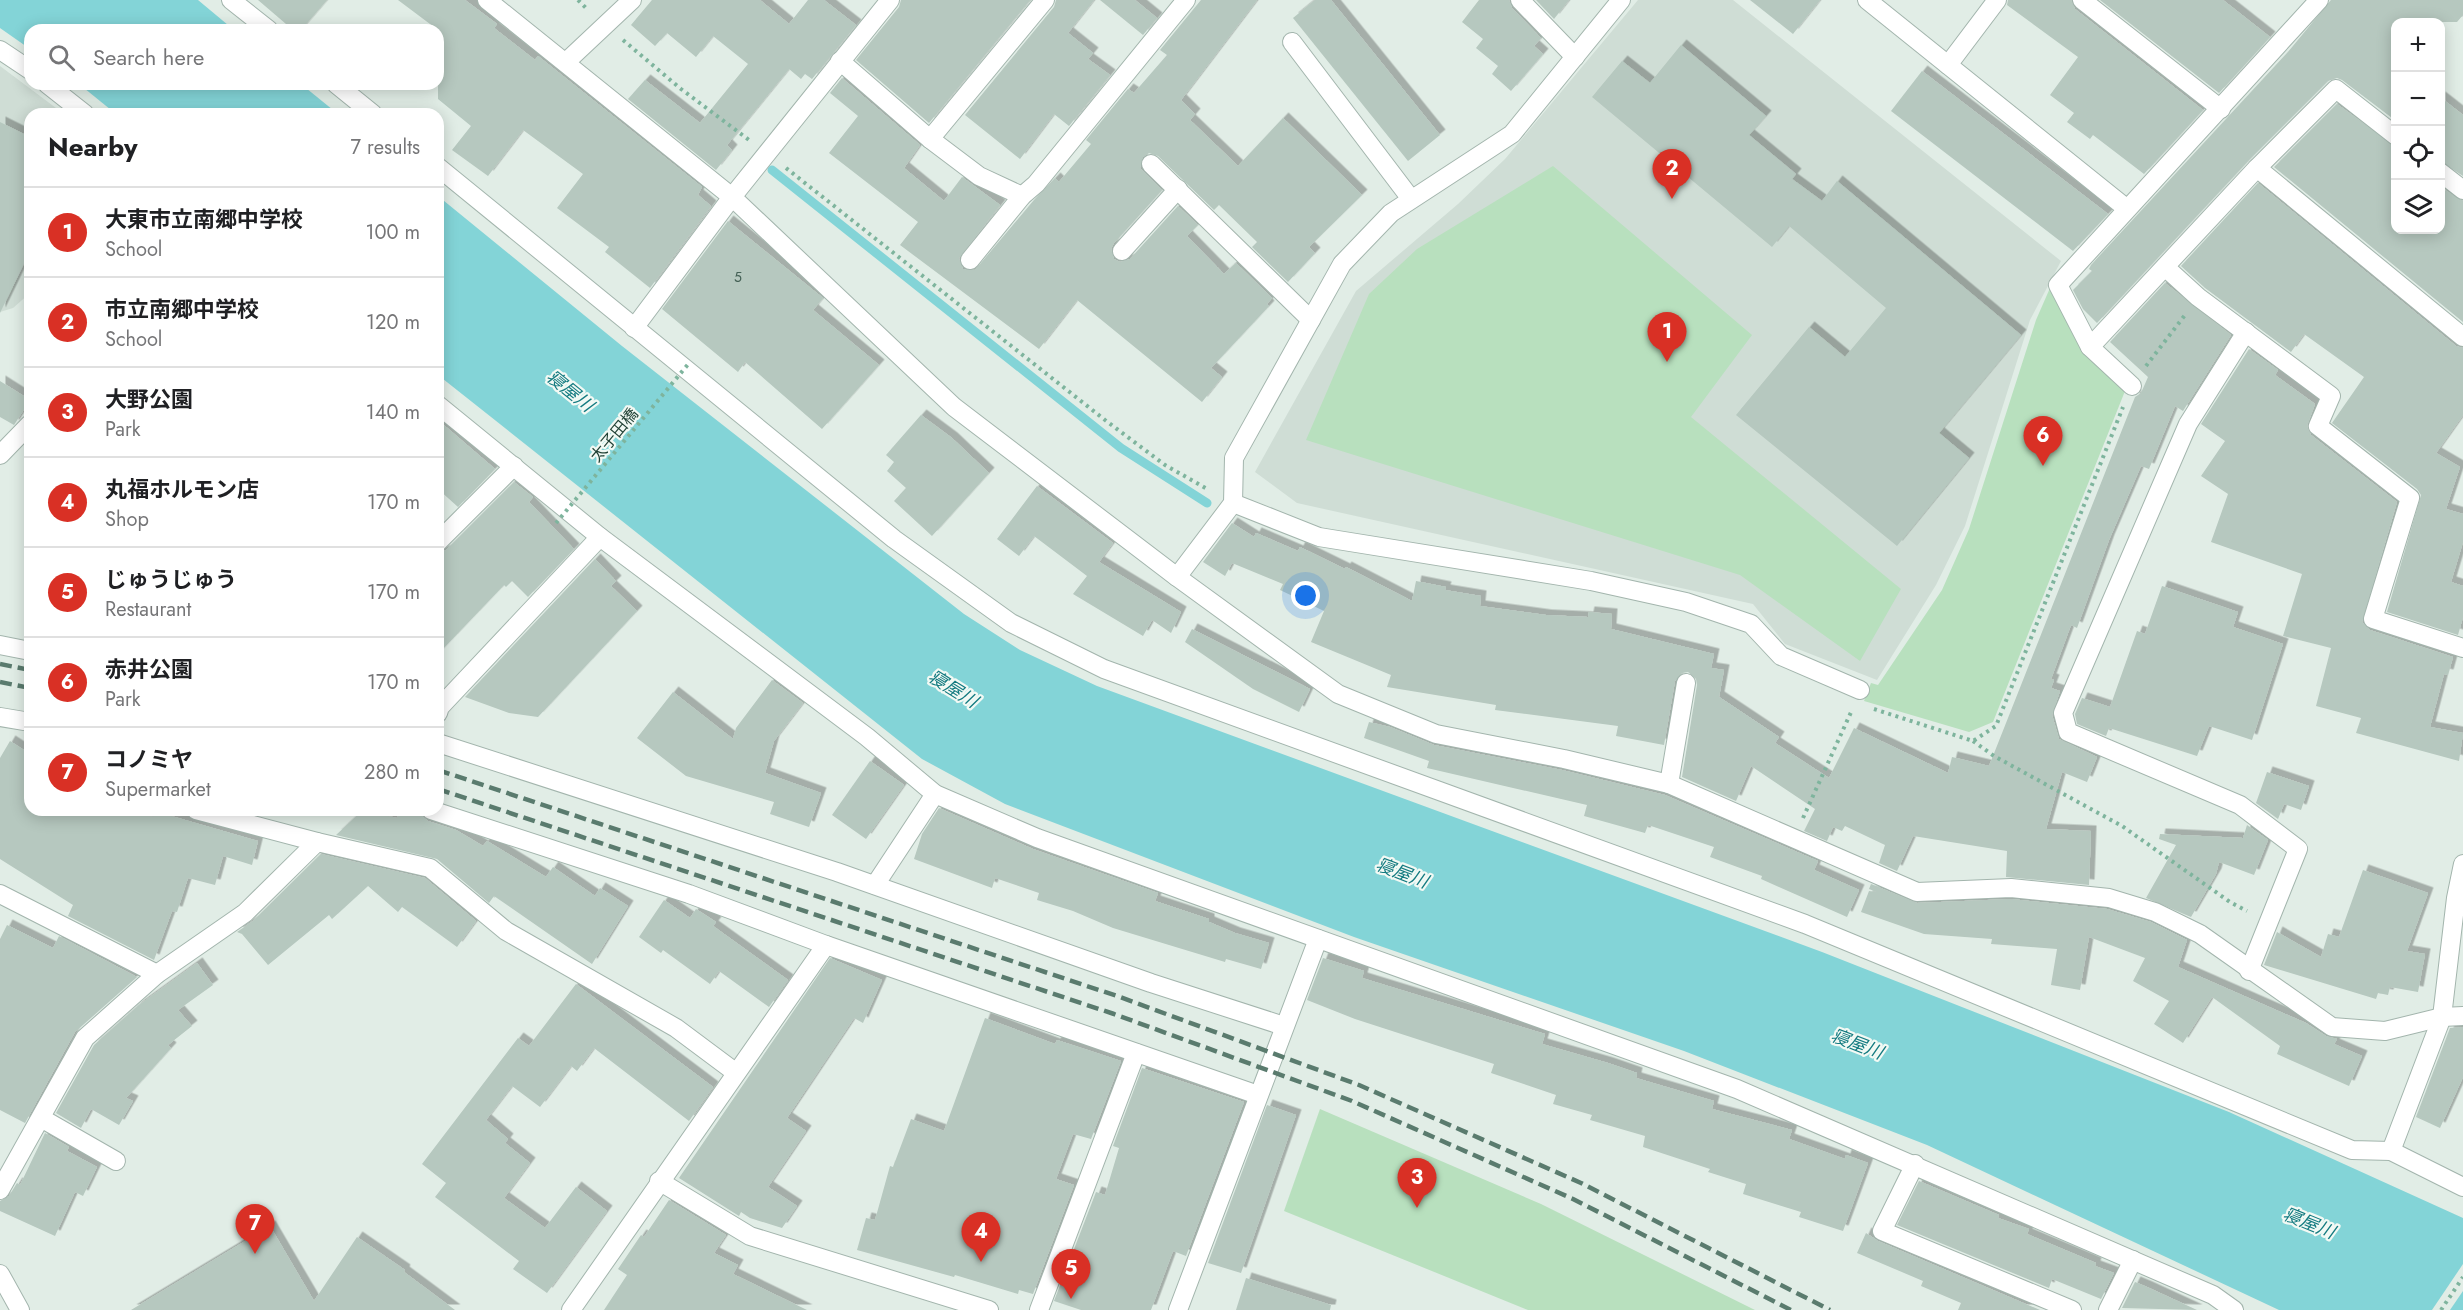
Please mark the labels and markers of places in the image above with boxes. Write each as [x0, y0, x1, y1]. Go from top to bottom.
pin: 2 [1652, 150, 1692, 199]
pin: 1 [1648, 312, 1686, 362]
pin: 6 [2024, 416, 2062, 466]
pin: 3 [1398, 1158, 1436, 1208]
pin: 7 [236, 1204, 274, 1254]
pin: 4 [962, 1212, 1000, 1262]
pin: 5 [1052, 1250, 1090, 1299]

